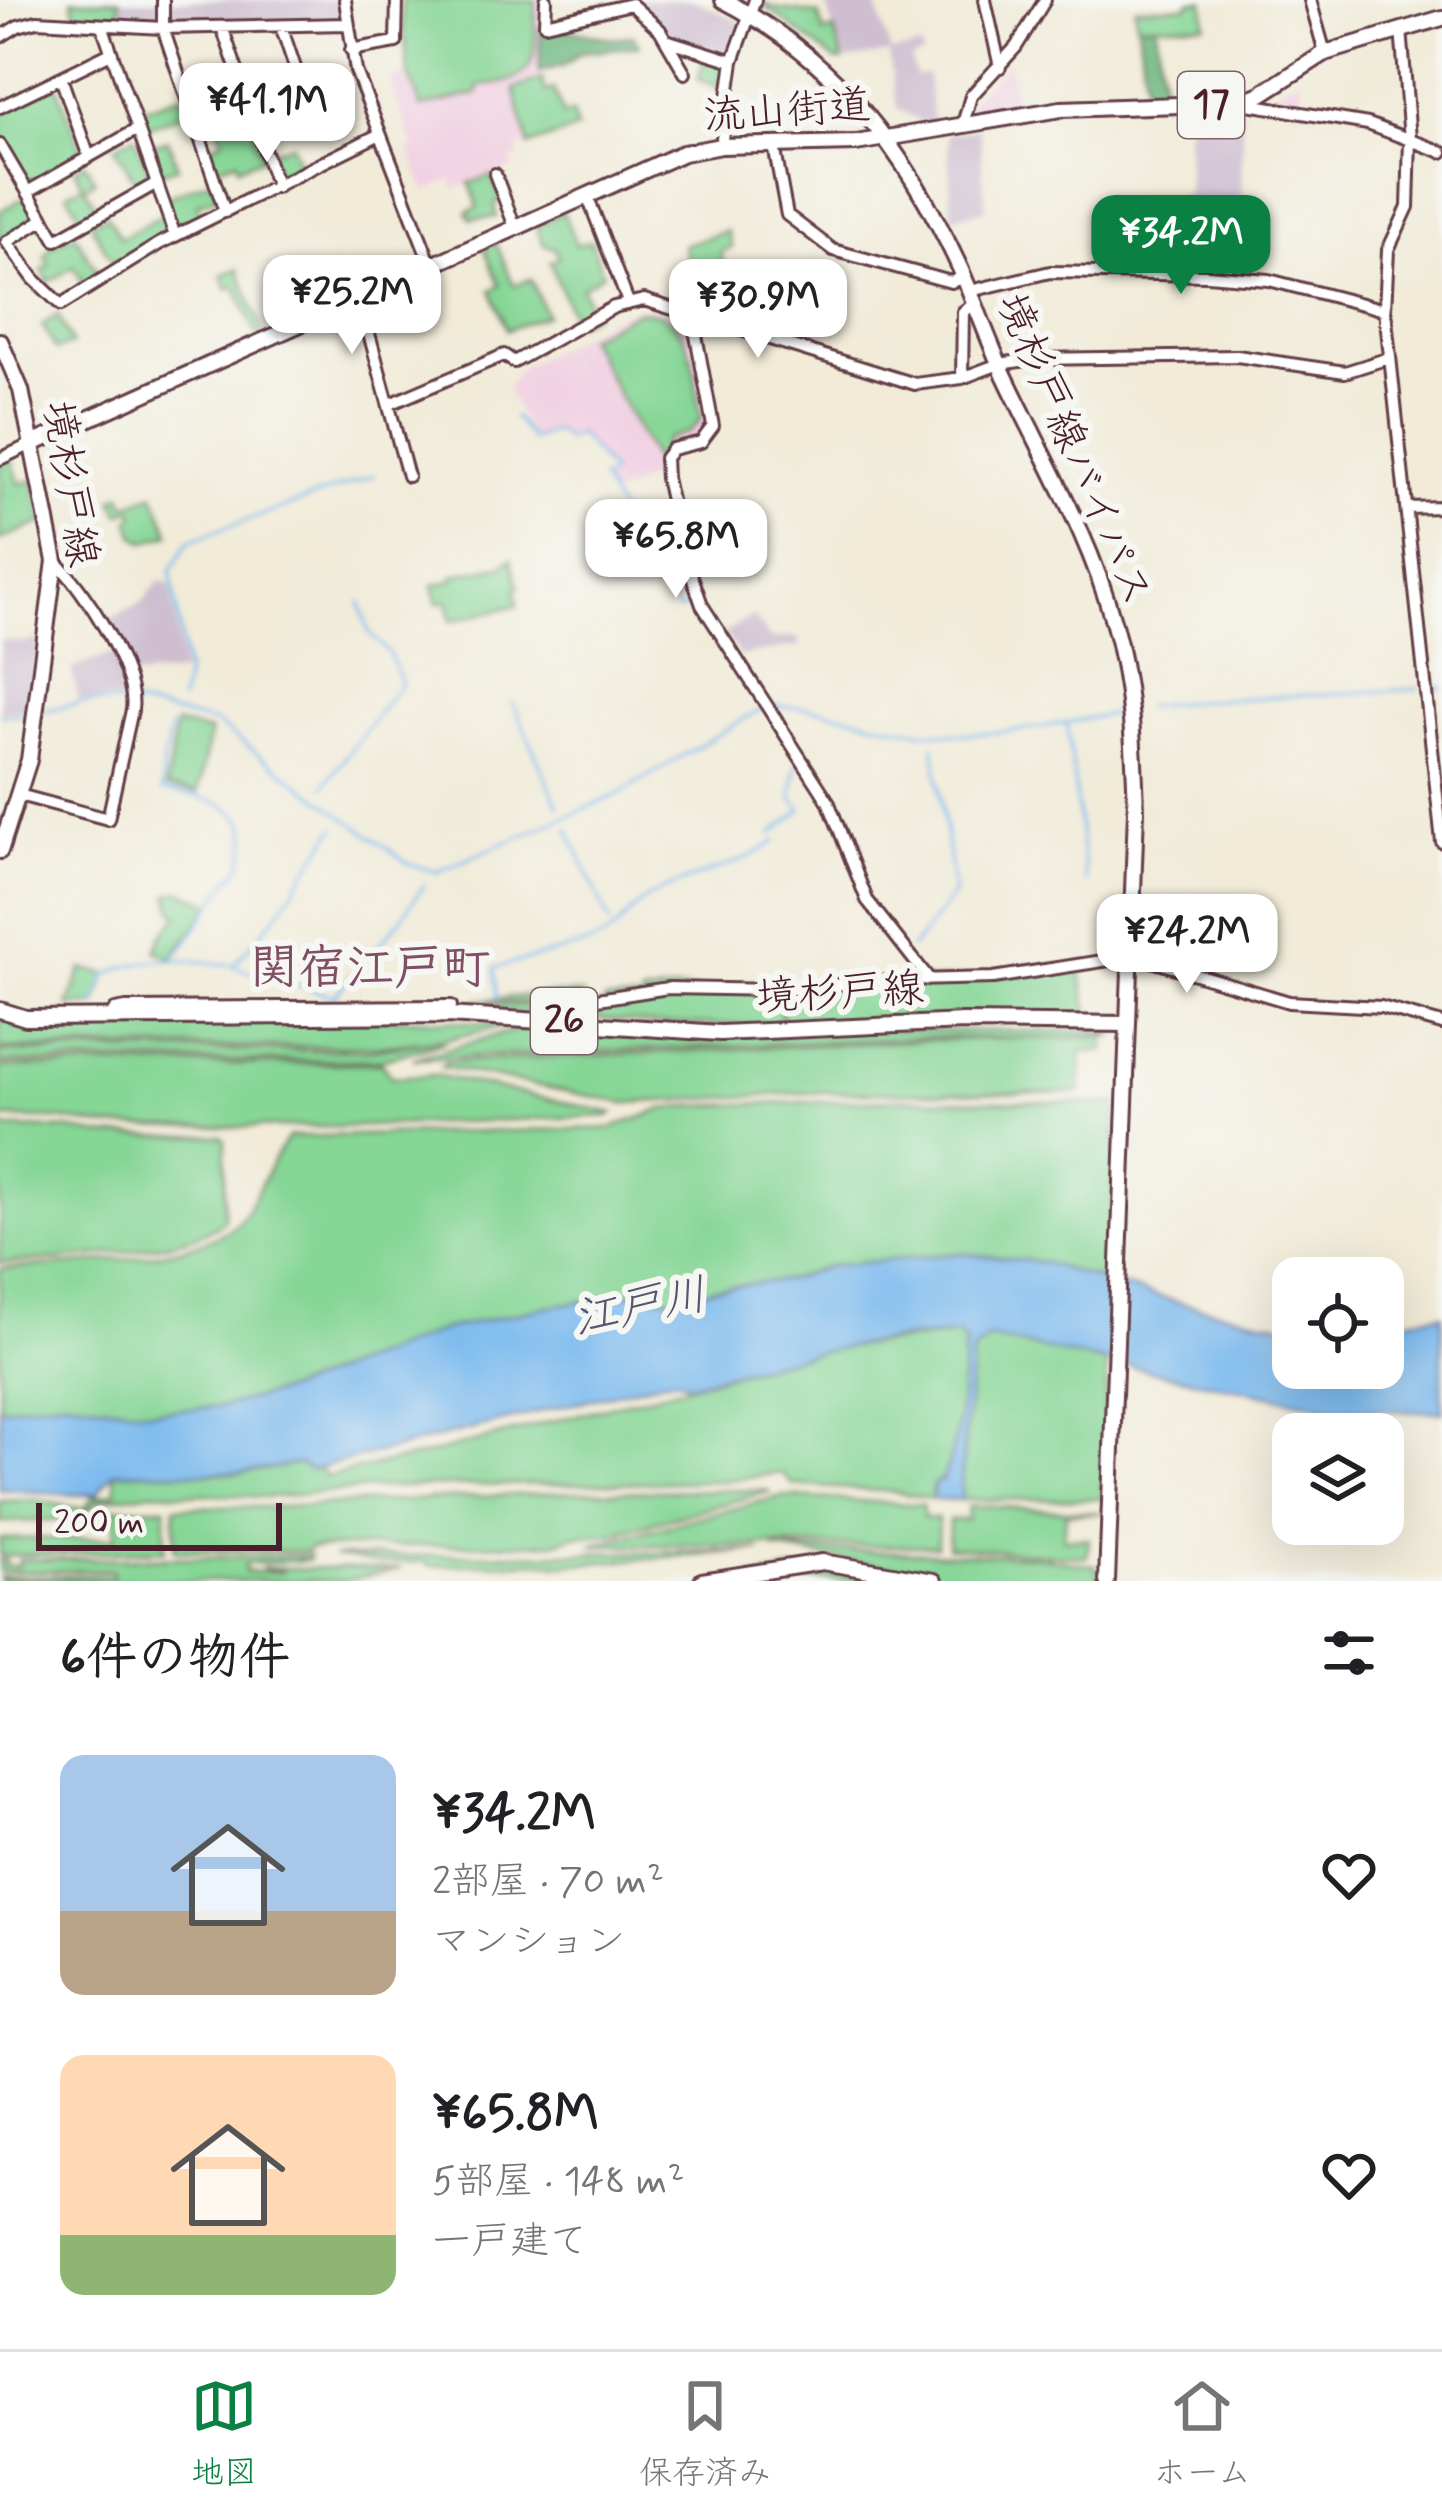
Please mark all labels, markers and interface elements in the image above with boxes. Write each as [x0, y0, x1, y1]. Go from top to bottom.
pin: ¥41.1M [169, 63, 365, 165]
road number: 17 [1178, 72, 1244, 138]
text: ¥41.1M [206, 76, 328, 127]
street label: 流山街道 [701, 79, 873, 145]
pin: ¥34.2M [1083, 195, 1279, 297]
text: ¥34.2M [1118, 208, 1244, 259]
pin: ¥25.2M [254, 255, 450, 357]
pin: ¥30.9M [660, 259, 856, 361]
text: ¥25.2M [290, 268, 414, 319]
text: ¥30.9M [696, 272, 820, 323]
street label: 境杉戸線バイパス [982, 285, 1164, 615]
street label: 境杉戸線 [29, 397, 109, 571]
pin: ¥65.8M [578, 499, 774, 601]
text: ¥65.8M [612, 512, 740, 563]
pin: ¥24.2M [1089, 894, 1285, 996]
text: ¥24.2M [1124, 907, 1250, 958]
district label: 関宿江戸町 [250, 938, 490, 1001]
street label: 境杉戸線 [755, 962, 925, 1026]
road number: 26 [531, 988, 597, 1054]
map controls [1272, 1257, 1404, 1545]
button: locate [1272, 1257, 1404, 1389]
water label: 江戸川 [568, 1266, 712, 1350]
button: layers [1272, 1413, 1404, 1545]
scale bar [36, 1497, 282, 1550]
text: 200 m [54, 1502, 144, 1546]
icon: filters [1316, 1620, 1382, 1686]
text: 6件の物件 [60, 1626, 290, 1692]
text: ¥34.2M [432, 1782, 596, 1848]
icon: home [156, 1803, 300, 1947]
icon: heart [1316, 1842, 1382, 1908]
text: 2部屋 · 70 m² [432, 1857, 664, 1908]
text: マンション [432, 1917, 625, 1968]
text: ¥65.8M [432, 2082, 599, 2148]
icon: home [156, 2103, 300, 2247]
icon: heart [1316, 2142, 1382, 2208]
text: 5部屋 · 148 m² [432, 2157, 684, 2208]
text: 一戸建て [432, 2217, 588, 2268]
tab: 地図 [191, 2373, 257, 2496]
tab: 保存済み [639, 2373, 771, 2496]
tab: ホーム [1153, 2373, 1251, 2496]

